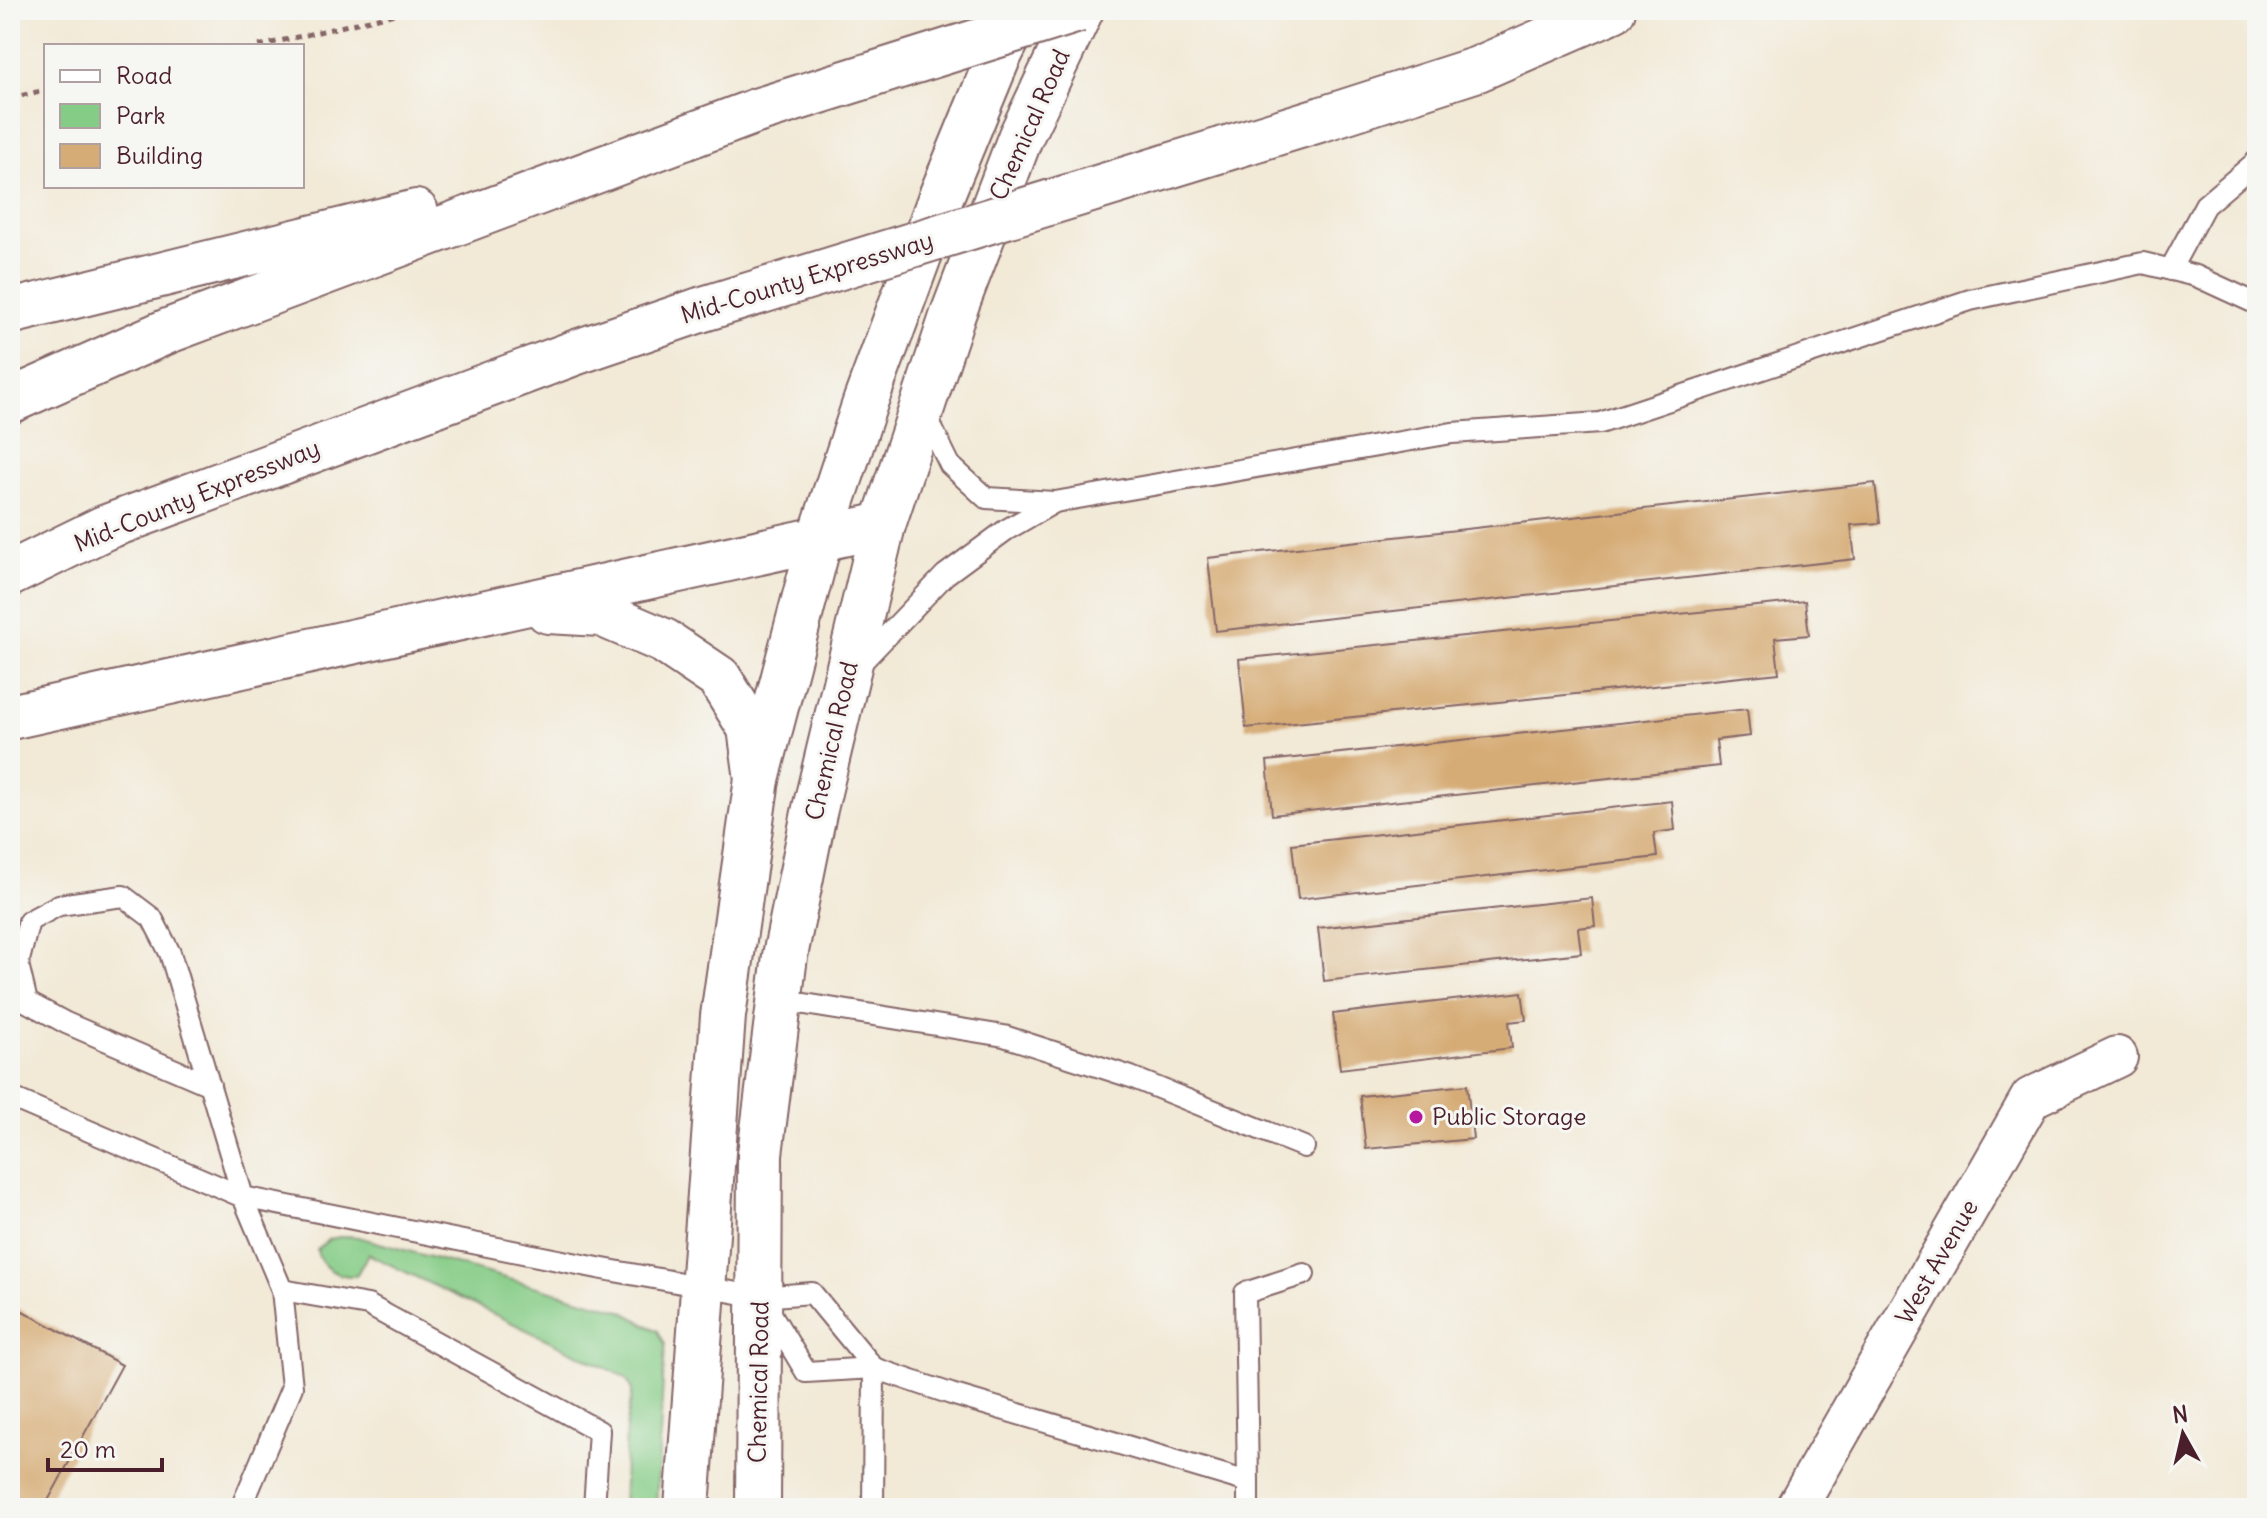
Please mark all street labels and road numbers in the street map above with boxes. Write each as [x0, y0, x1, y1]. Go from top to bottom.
street label: Chemical Road [982, 44, 1076, 205]
street label: Mid-County Expressway [677, 224, 937, 330]
street label: Mid-County Expressway [69, 432, 324, 558]
street label: Chemical Road [798, 658, 864, 823]
street label: West Avenue [1888, 1194, 1984, 1329]
street label: Chemical Road [742, 1301, 774, 1463]

